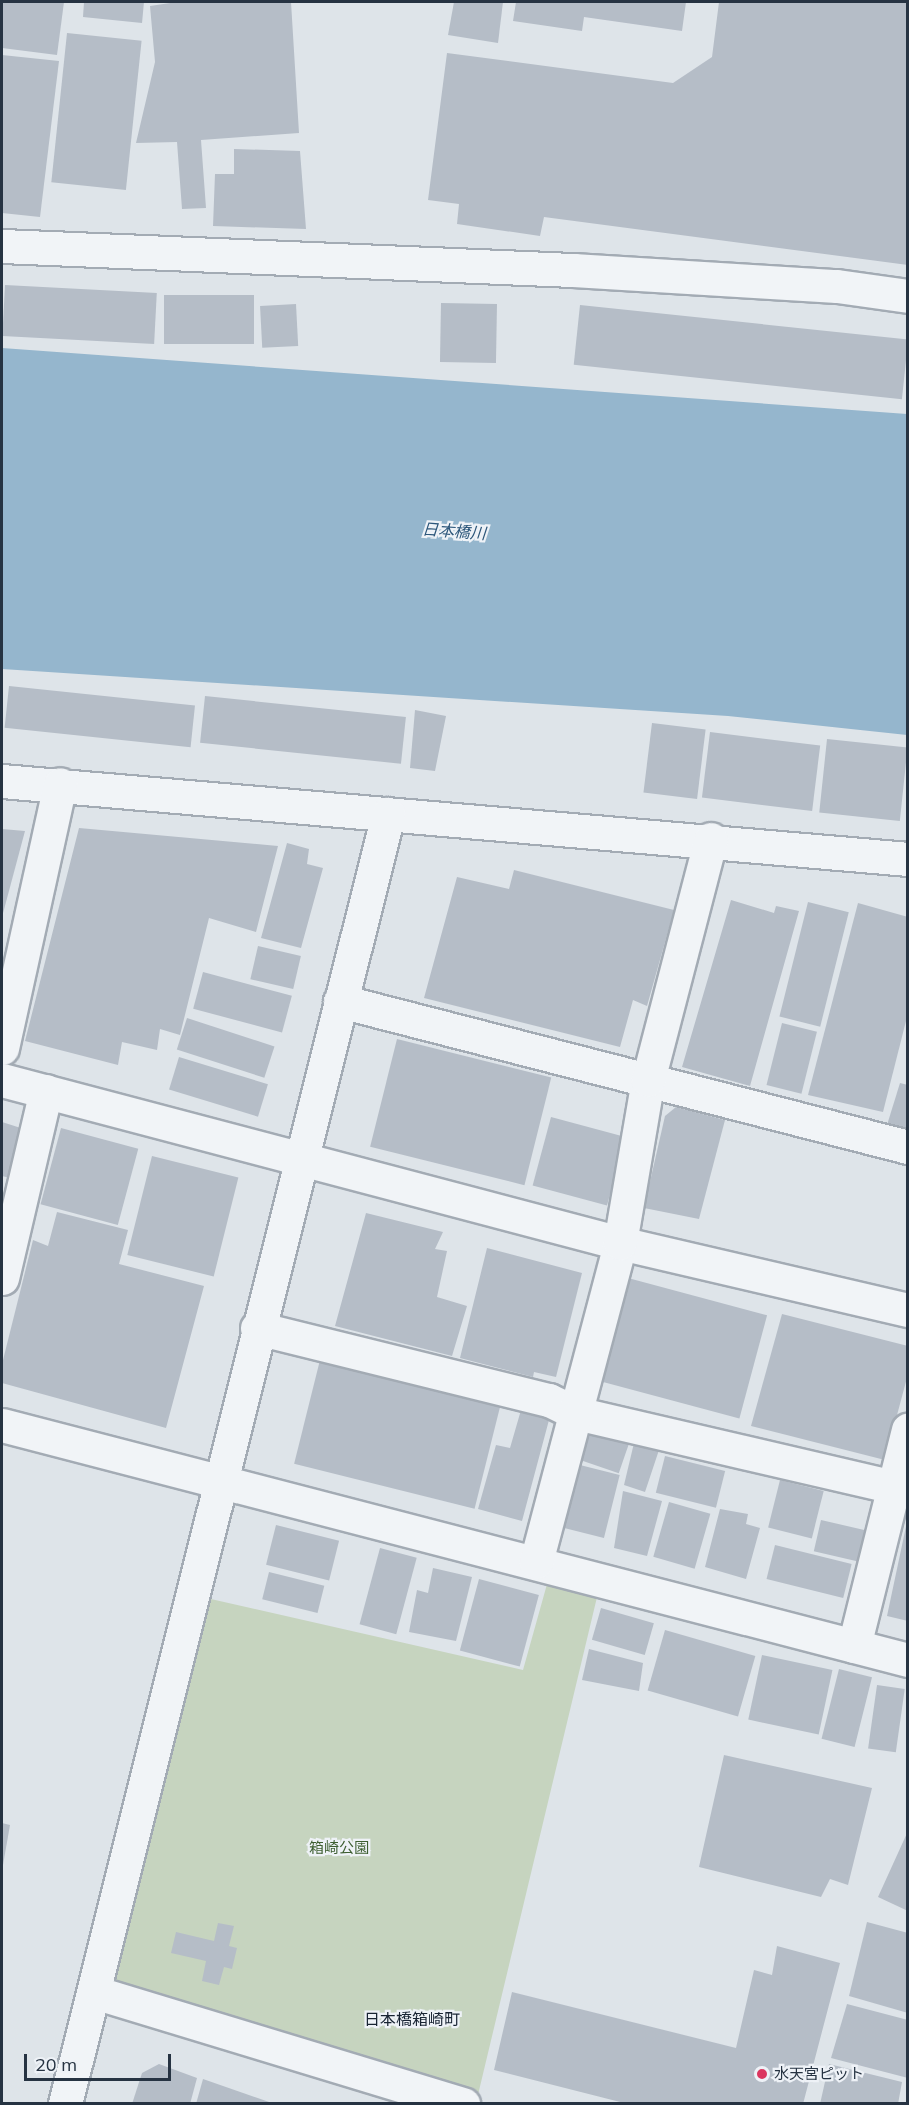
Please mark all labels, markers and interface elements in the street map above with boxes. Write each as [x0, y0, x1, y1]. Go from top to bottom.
water label: 日本橋川 [421, 519, 487, 543]
park label: 箱崎公園 [309, 1839, 369, 1857]
district label: 日本橋箱崎町 [364, 2009, 460, 2029]
scale bar [27, 2042, 174, 2080]
text: 20 m [35, 2053, 77, 2076]
place label: 水天宮ピット [774, 2065, 864, 2083]
marker: 水天宮ピット [755, 2067, 769, 2081]

